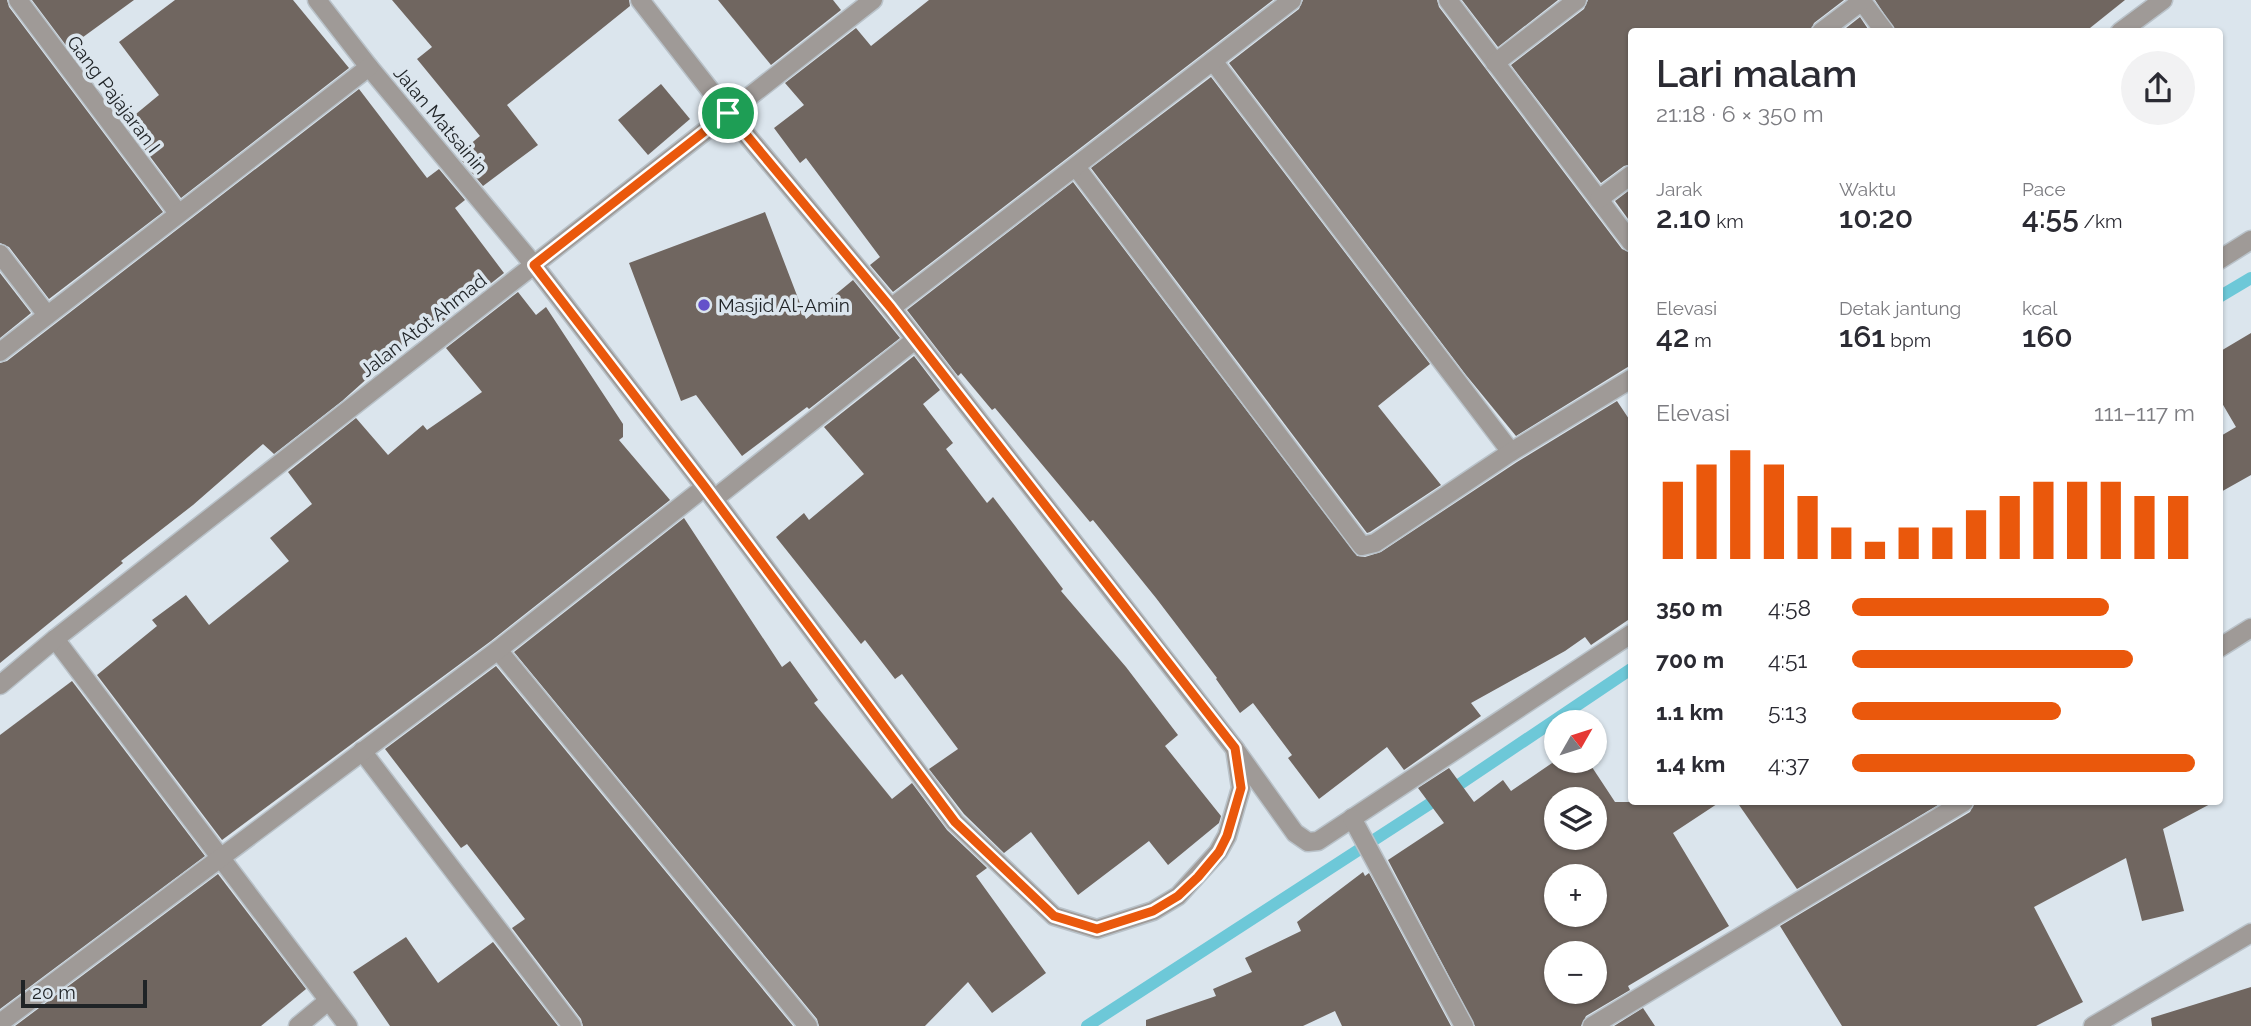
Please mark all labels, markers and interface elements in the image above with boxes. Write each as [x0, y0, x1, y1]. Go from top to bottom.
street label: Gang Pajajaran I [63, 31, 165, 157]
text: Lari malam [1656, 51, 1857, 96]
button: share [2121, 51, 2195, 125]
street label: Jalan Matsainin [390, 62, 492, 178]
pin [698, 83, 758, 143]
icon: arrive [709, 94, 747, 132]
text: 21:18 · 6 × 350 m [1656, 100, 1824, 127]
text: Jarak [1656, 178, 1702, 200]
text: Waktu [1839, 178, 1896, 200]
text: Pace [2022, 178, 2066, 200]
text: 2.10 [1656, 200, 1711, 235]
text: 10:20 [1839, 200, 1913, 235]
text: 4:55 [2022, 200, 2079, 235]
text: km [1711, 210, 1744, 232]
text: /km [2079, 210, 2123, 232]
street label: Jalan Atot Ahmad [355, 269, 491, 381]
place label: Masjid Al-Amin [718, 294, 850, 316]
marker: Masjid Al-Amin [696, 297, 712, 313]
text: Elevasi [1656, 297, 1717, 319]
text: Detak jantung [1839, 297, 1961, 319]
text: kcal [2022, 297, 2058, 319]
text: 42 [1656, 319, 1689, 354]
text: 161 [1839, 319, 1885, 354]
text: 160 [2022, 319, 2073, 354]
text: m [1689, 329, 1712, 351]
text: bpm [1885, 329, 1931, 351]
text: Elevasi [1656, 399, 1730, 426]
text: 111–117 m [2094, 399, 2195, 426]
text: 350 m [1656, 594, 1723, 621]
text: 4:58 [1768, 594, 1811, 621]
text: 700 m [1656, 646, 1724, 673]
text: 4:51 [1768, 646, 1807, 673]
text: 1.1 km [1656, 698, 1724, 725]
text: 5:13 [1768, 698, 1807, 725]
north arrow [1544, 710, 1606, 774]
map controls [1544, 710, 1607, 1004]
text: 1.4 km [1656, 750, 1725, 777]
text: 4:37 [1768, 750, 1809, 777]
button: layers [1544, 787, 1607, 850]
button: + [1544, 864, 1607, 927]
button: − [1544, 941, 1607, 1004]
scale bar [21, 977, 147, 1009]
text: 20 m [32, 981, 76, 1003]

